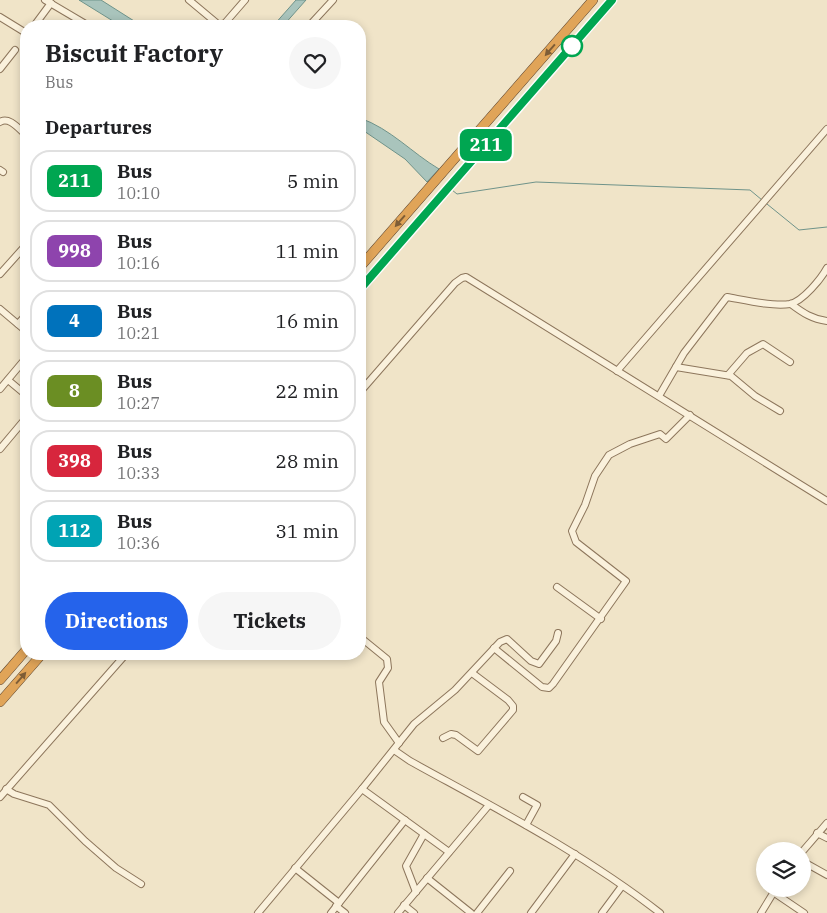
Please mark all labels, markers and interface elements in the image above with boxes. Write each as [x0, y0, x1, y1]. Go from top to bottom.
unlabelled marker [561, 35, 583, 57]
text: Biscuit Factory [45, 37, 223, 69]
button: heart [289, 37, 341, 89]
one-way arrow [544, 43, 555, 56]
text: Bus [45, 72, 73, 92]
text: Departures [45, 115, 152, 139]
line badge: 211 [457, 129, 515, 161]
text: 211 [470, 133, 502, 156]
text: Bus [117, 159, 152, 183]
text: 211 [58, 169, 91, 192]
text: 5 min [287, 169, 339, 193]
text: 10:10 [117, 183, 160, 203]
one-way arrow [395, 215, 406, 227]
text: Bus [117, 229, 152, 253]
text: 998 [58, 239, 91, 262]
text: 11 min [276, 239, 339, 263]
text: 10:16 [117, 253, 160, 273]
text: Bus [117, 299, 152, 323]
text: 4 [69, 309, 80, 332]
text: 16 min [276, 309, 339, 333]
text: 10:21 [117, 323, 160, 343]
text: Bus [117, 369, 152, 393]
text: 8 [69, 379, 80, 402]
text: 22 min [276, 379, 339, 403]
text: 10:27 [117, 393, 160, 413]
text: Bus [117, 439, 152, 463]
text: 398 [58, 449, 91, 472]
text: 28 min [276, 449, 339, 473]
text: 10:33 [117, 463, 160, 483]
text: Bus [117, 509, 152, 533]
text: 112 [58, 519, 91, 542]
text: 31 min [276, 519, 339, 543]
text: 10:36 [117, 533, 160, 553]
button: Directions [45, 592, 188, 650]
button: Tickets [198, 592, 341, 650]
one-way arrow [15, 672, 27, 684]
map controls [756, 842, 811, 897]
button: layers [756, 842, 811, 897]

